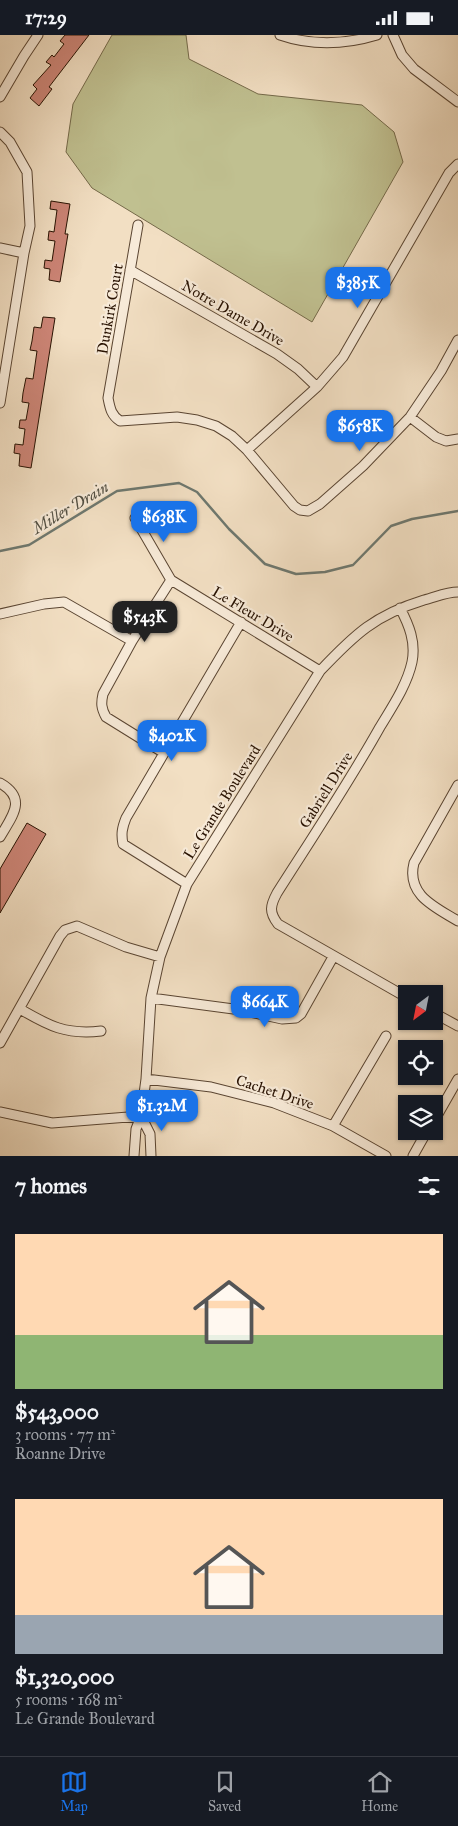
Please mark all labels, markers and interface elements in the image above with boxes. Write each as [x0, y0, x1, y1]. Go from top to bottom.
text: 17:29 [25, 6, 67, 29]
street label: Dunkirk Court [93, 262, 127, 356]
pin: $385K [323, 267, 393, 309]
text: $385K [336, 273, 380, 292]
street label: Notre Dame Drive [179, 276, 287, 350]
pin: $658K [325, 409, 395, 452]
text: $658K [337, 416, 383, 435]
water label: Miller Drain [27, 477, 112, 539]
pin: $638K [129, 501, 199, 543]
text: $638K [142, 507, 186, 526]
street label: Le Fleur Drive [209, 583, 297, 645]
pin: $543K [110, 601, 180, 643]
text: $543K [123, 607, 167, 626]
pin: $402K [137, 719, 207, 762]
text: $402K [148, 726, 196, 745]
street label: Le Grande Boulevard [180, 741, 265, 862]
street label: Gabriell Drive [295, 749, 357, 831]
pin: $664K [230, 985, 300, 1028]
north arrow [398, 985, 442, 1030]
map controls [398, 985, 443, 1140]
text: $664K [242, 992, 288, 1011]
button: locate [398, 1040, 443, 1085]
street label: Cachet Drive [234, 1071, 316, 1113]
pin: $1.32M [121, 1089, 203, 1132]
button: layers [398, 1095, 443, 1140]
text: $1.32M [137, 1096, 187, 1115]
icon: filters [415, 1172, 443, 1200]
text: 7 homes [15, 1173, 87, 1199]
icon: home [184, 1267, 274, 1357]
text: $543,000 [15, 1399, 99, 1425]
text: 3 rooms · 77 m² [15, 1425, 115, 1444]
text: Roanne Drive [15, 1444, 105, 1463]
icon: home [184, 1532, 274, 1622]
text: $1,320,000 [15, 1664, 114, 1690]
text: 5 rooms · 168 m² [15, 1690, 122, 1709]
text: Le Grande Boulevard [15, 1709, 155, 1728]
tab: Map [60, 1768, 88, 1815]
tab: Saved [208, 1768, 241, 1815]
tab: Home [361, 1768, 398, 1815]

